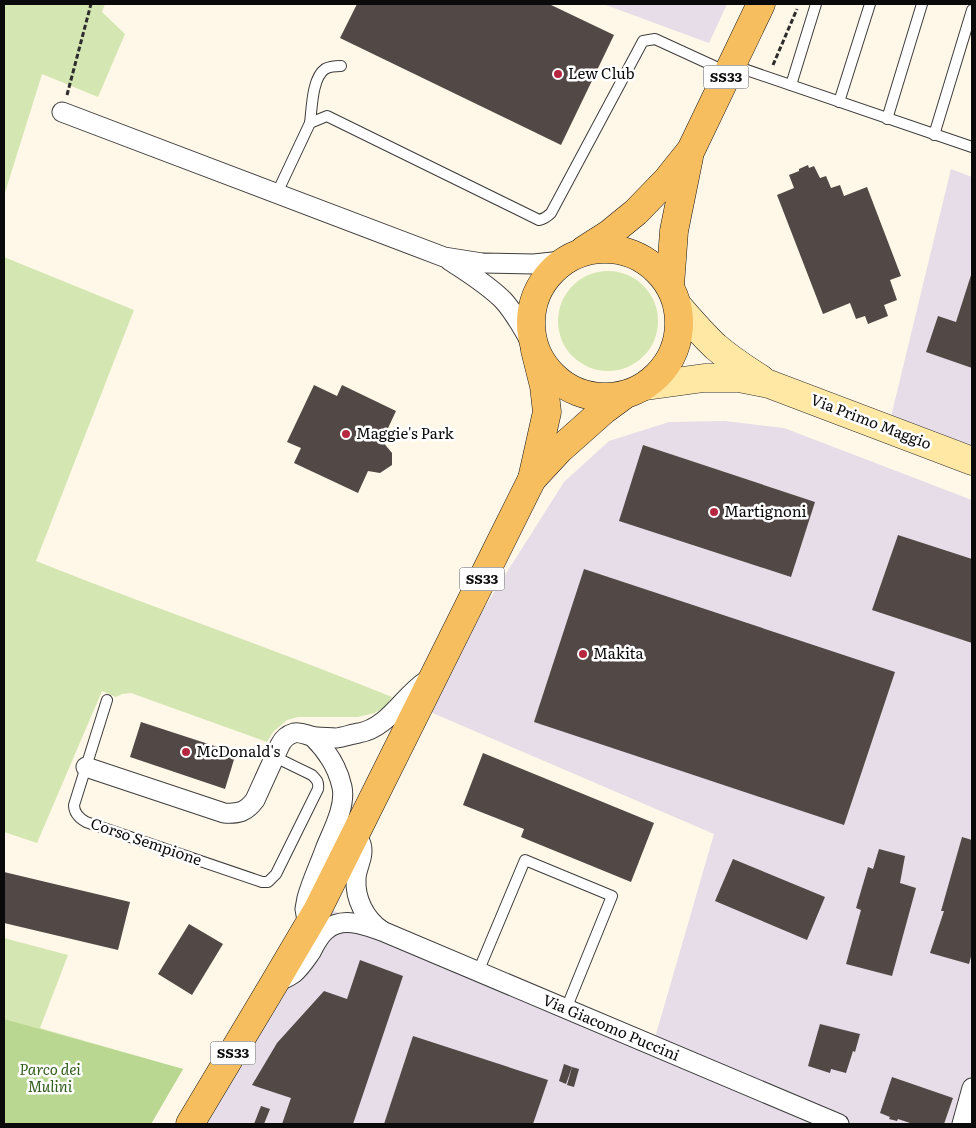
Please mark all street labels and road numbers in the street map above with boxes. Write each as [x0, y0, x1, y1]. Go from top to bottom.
road number: SS33 [704, 66, 748, 88]
street label: Via Primo Maggio [808, 387, 935, 454]
road number: SS33 [460, 568, 504, 590]
street label: Corso Sempione [88, 811, 205, 870]
street label: Via Giacomo Puccini [540, 987, 684, 1066]
road number: SS33 [210, 1042, 256, 1064]

